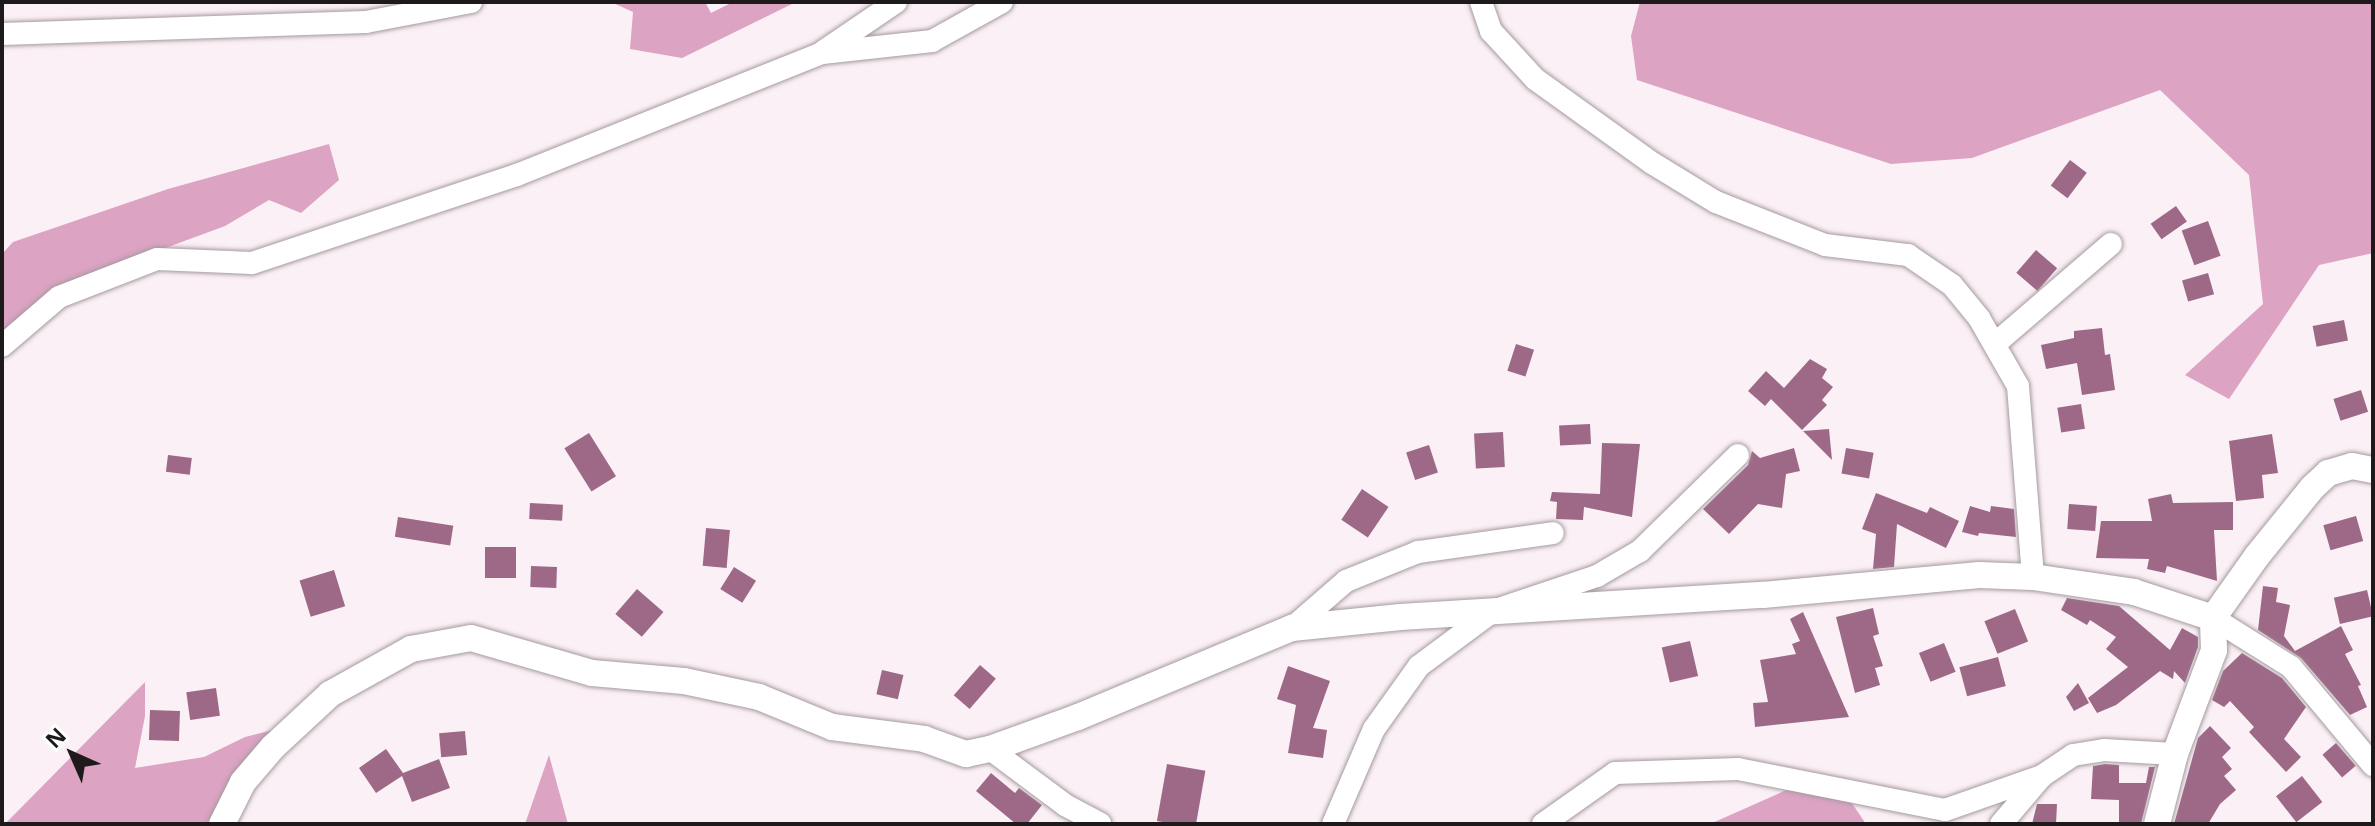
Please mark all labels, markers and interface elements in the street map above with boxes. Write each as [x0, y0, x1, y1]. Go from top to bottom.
north arrow [32, 714, 112, 794]
text: N [38, 720, 72, 754]

